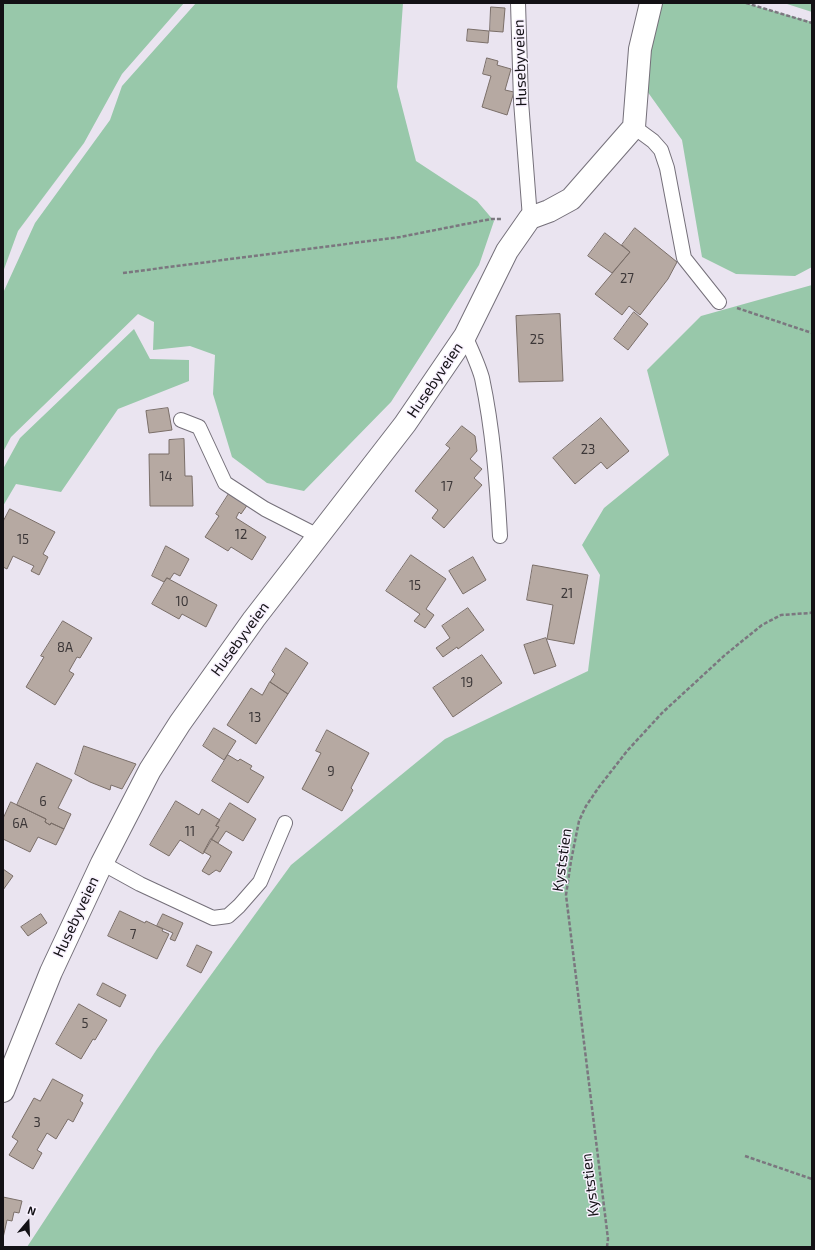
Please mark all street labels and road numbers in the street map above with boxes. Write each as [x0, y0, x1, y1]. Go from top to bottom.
street label: Husebyveien [509, 19, 531, 107]
street label: Husebyveien [403, 339, 467, 421]
street label: Husebyveien [207, 598, 273, 680]
street label: Kyststien [549, 827, 575, 893]
street label: Husebyveien [49, 874, 103, 960]
street label: Kyststien [577, 1152, 603, 1218]

